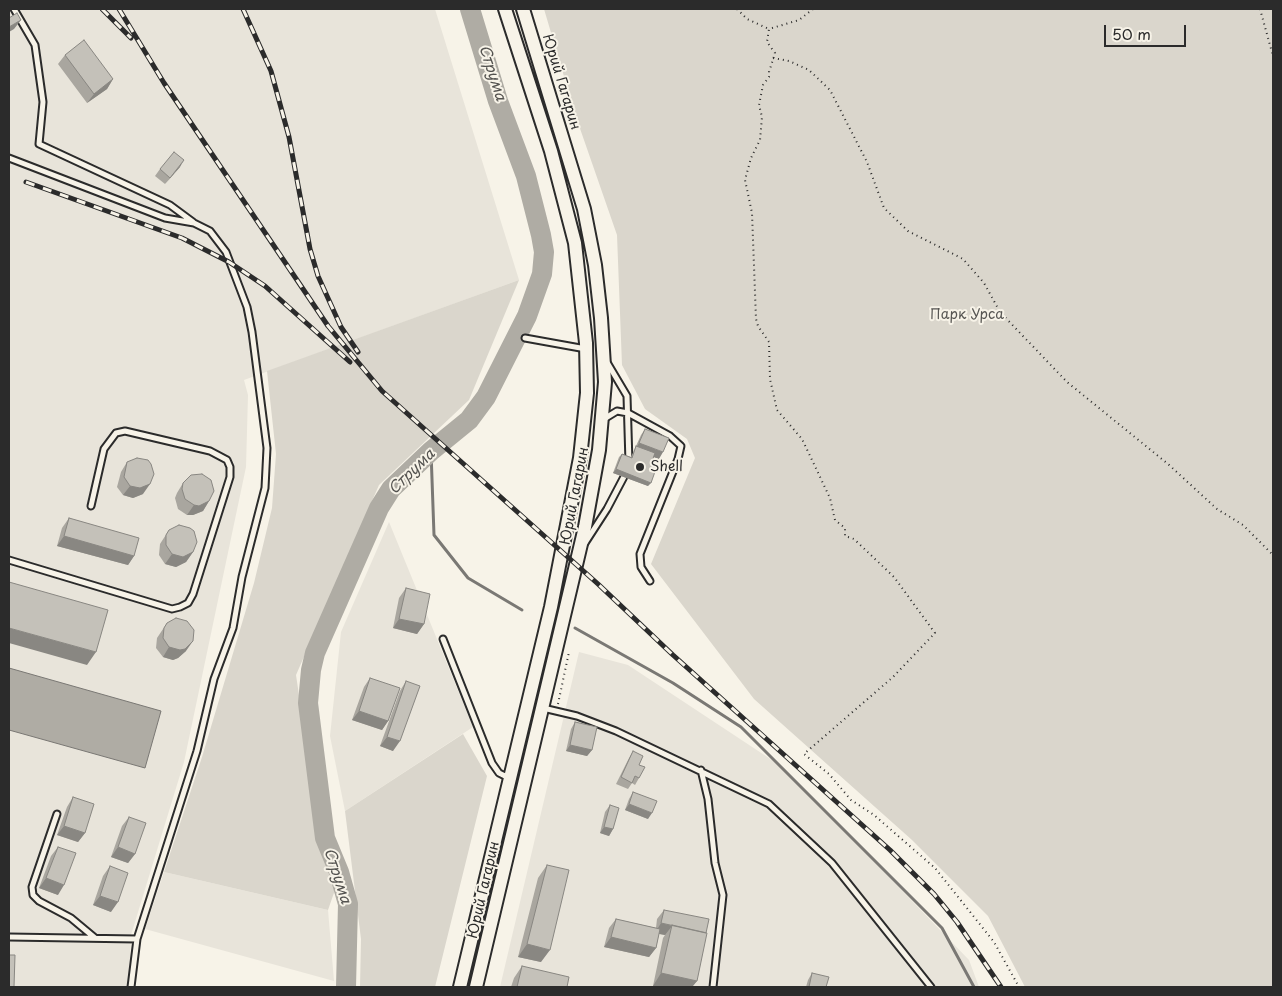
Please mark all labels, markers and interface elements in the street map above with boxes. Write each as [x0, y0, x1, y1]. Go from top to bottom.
scale bar [1107, 15, 1190, 47]
text: 50 m [1112, 22, 1151, 45]
street label: Юрий Гагарин [538, 32, 584, 132]
water label: Струма [475, 43, 509, 103]
park label: Парк Урса [930, 307, 1004, 323]
water label: Струма [385, 446, 439, 498]
street label: Юрий Гагарин [557, 446, 593, 546]
place label: Shell [650, 459, 683, 475]
marker: Shell [634, 461, 646, 473]
street label: Юрий Гагарин [465, 840, 503, 940]
water label: Струма [320, 846, 354, 906]

